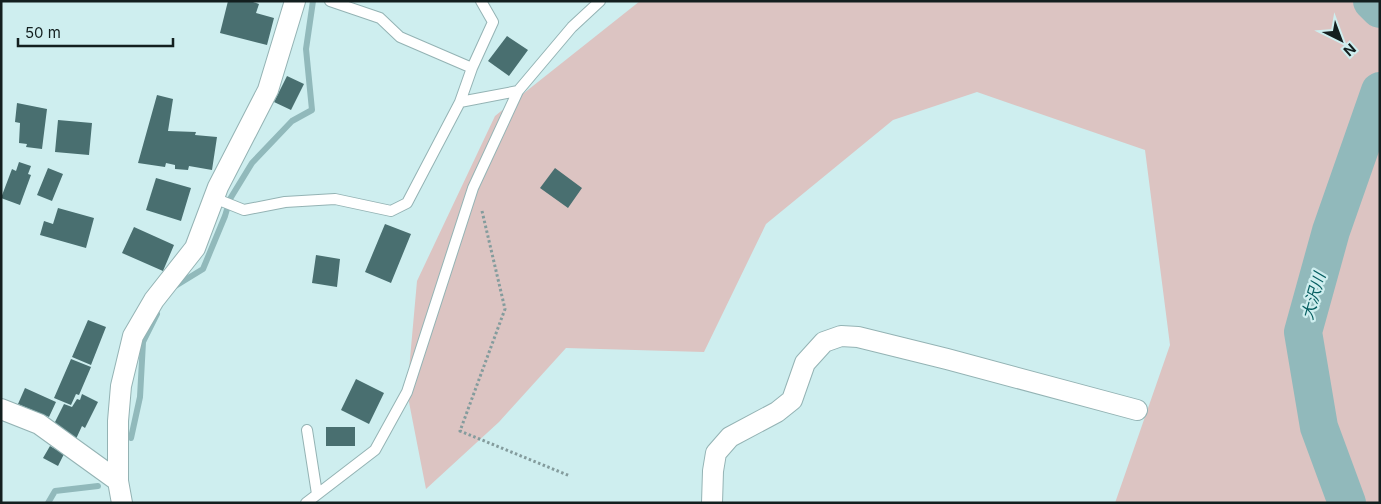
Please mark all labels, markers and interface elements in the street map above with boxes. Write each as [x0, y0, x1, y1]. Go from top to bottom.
scale bar [18, 15, 172, 47]
north arrow [1316, 15, 1366, 65]
text: 50 m [25, 23, 61, 42]
text: N [1340, 40, 1360, 60]
water label: 大沢川 [1297, 268, 1330, 322]

